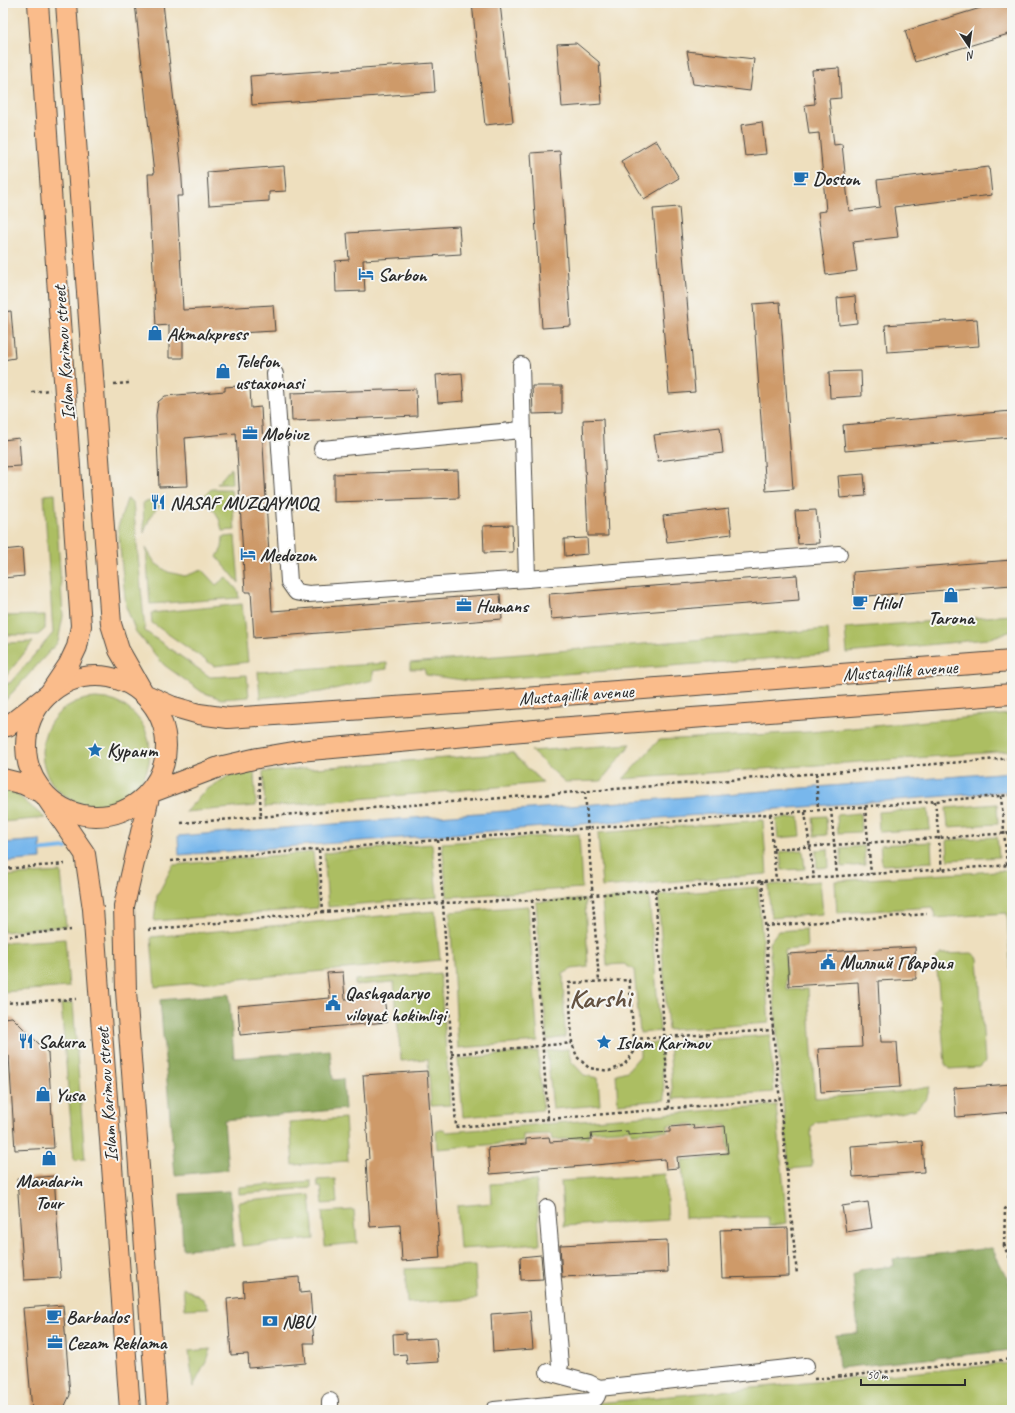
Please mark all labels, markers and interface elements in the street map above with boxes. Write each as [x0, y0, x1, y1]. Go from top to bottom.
north arrow [949, 26, 989, 66]
text: N [964, 48, 976, 64]
place label: Doston [813, 167, 861, 191]
cafe icon: Doston [792, 169, 810, 187]
place label: Sarbon [378, 263, 428, 287]
hotel icon: Sarbon [357, 265, 375, 283]
street label: Islam Karimov street [47, 283, 81, 421]
place label: Akmalxpress [167, 322, 250, 346]
shop icon: Akmalxpress [146, 324, 164, 342]
place label: Telefon ustaxonasi [235, 349, 306, 395]
shop icon: Telefon ustaxonasi [214, 362, 232, 380]
place label: Mobiuz [262, 422, 310, 446]
office icon: Mobiuz [241, 424, 259, 442]
place label: NASAF MUZQAYMOQ [170, 491, 320, 515]
restaurant icon: NASAF MUZQAYMOQ [149, 493, 167, 511]
place label: Medozon [260, 543, 318, 567]
hotel icon: Medozon [239, 545, 257, 563]
shop icon: Tarona [942, 586, 960, 604]
place label: Hilol [872, 591, 904, 615]
cafe icon: Hilol [851, 593, 869, 611]
place label: Humans [476, 594, 530, 618]
office icon: Humans [455, 596, 473, 614]
place label: Tarona [928, 606, 976, 630]
street label: Mustaqillik avenue [842, 655, 960, 687]
street label: Mustaqillik avenue [518, 679, 636, 711]
place label: Курант [107, 739, 159, 763]
place icon: Курант [86, 741, 104, 759]
place label: Миллий Гвардия [840, 951, 954, 975]
public building icon: Миллий Гвардия [819, 953, 837, 971]
place label: Qashqadaryo viloyat hokimligi [345, 981, 448, 1027]
district label: Karshi [569, 981, 635, 1015]
public building icon: Qashqadaryo viloyat hokimligi [324, 994, 342, 1012]
street label: Islam Karimov street [90, 1025, 124, 1163]
place label: Sakura [38, 1030, 87, 1054]
place label: Islam Karimov [616, 1031, 711, 1055]
restaurant icon: Sakura [17, 1032, 35, 1050]
place icon: Islam Karimov [595, 1033, 613, 1051]
place label: Yusa [55, 1083, 86, 1107]
shop icon: Yusa [34, 1085, 52, 1103]
shop icon: Mandarin Tour [40, 1149, 58, 1167]
place label: Mandarin Tour [16, 1169, 83, 1215]
place label: Barbados [66, 1305, 131, 1329]
cafe icon: Barbados [45, 1307, 63, 1325]
place label: NBU [282, 1310, 317, 1334]
bank icon: NBU [261, 1312, 279, 1330]
place label: Cezam Reklama [67, 1331, 168, 1355]
office icon: Cezam Reklama [46, 1333, 64, 1351]
scale bar [861, 1361, 965, 1387]
text: 50 m [867, 1367, 889, 1383]

